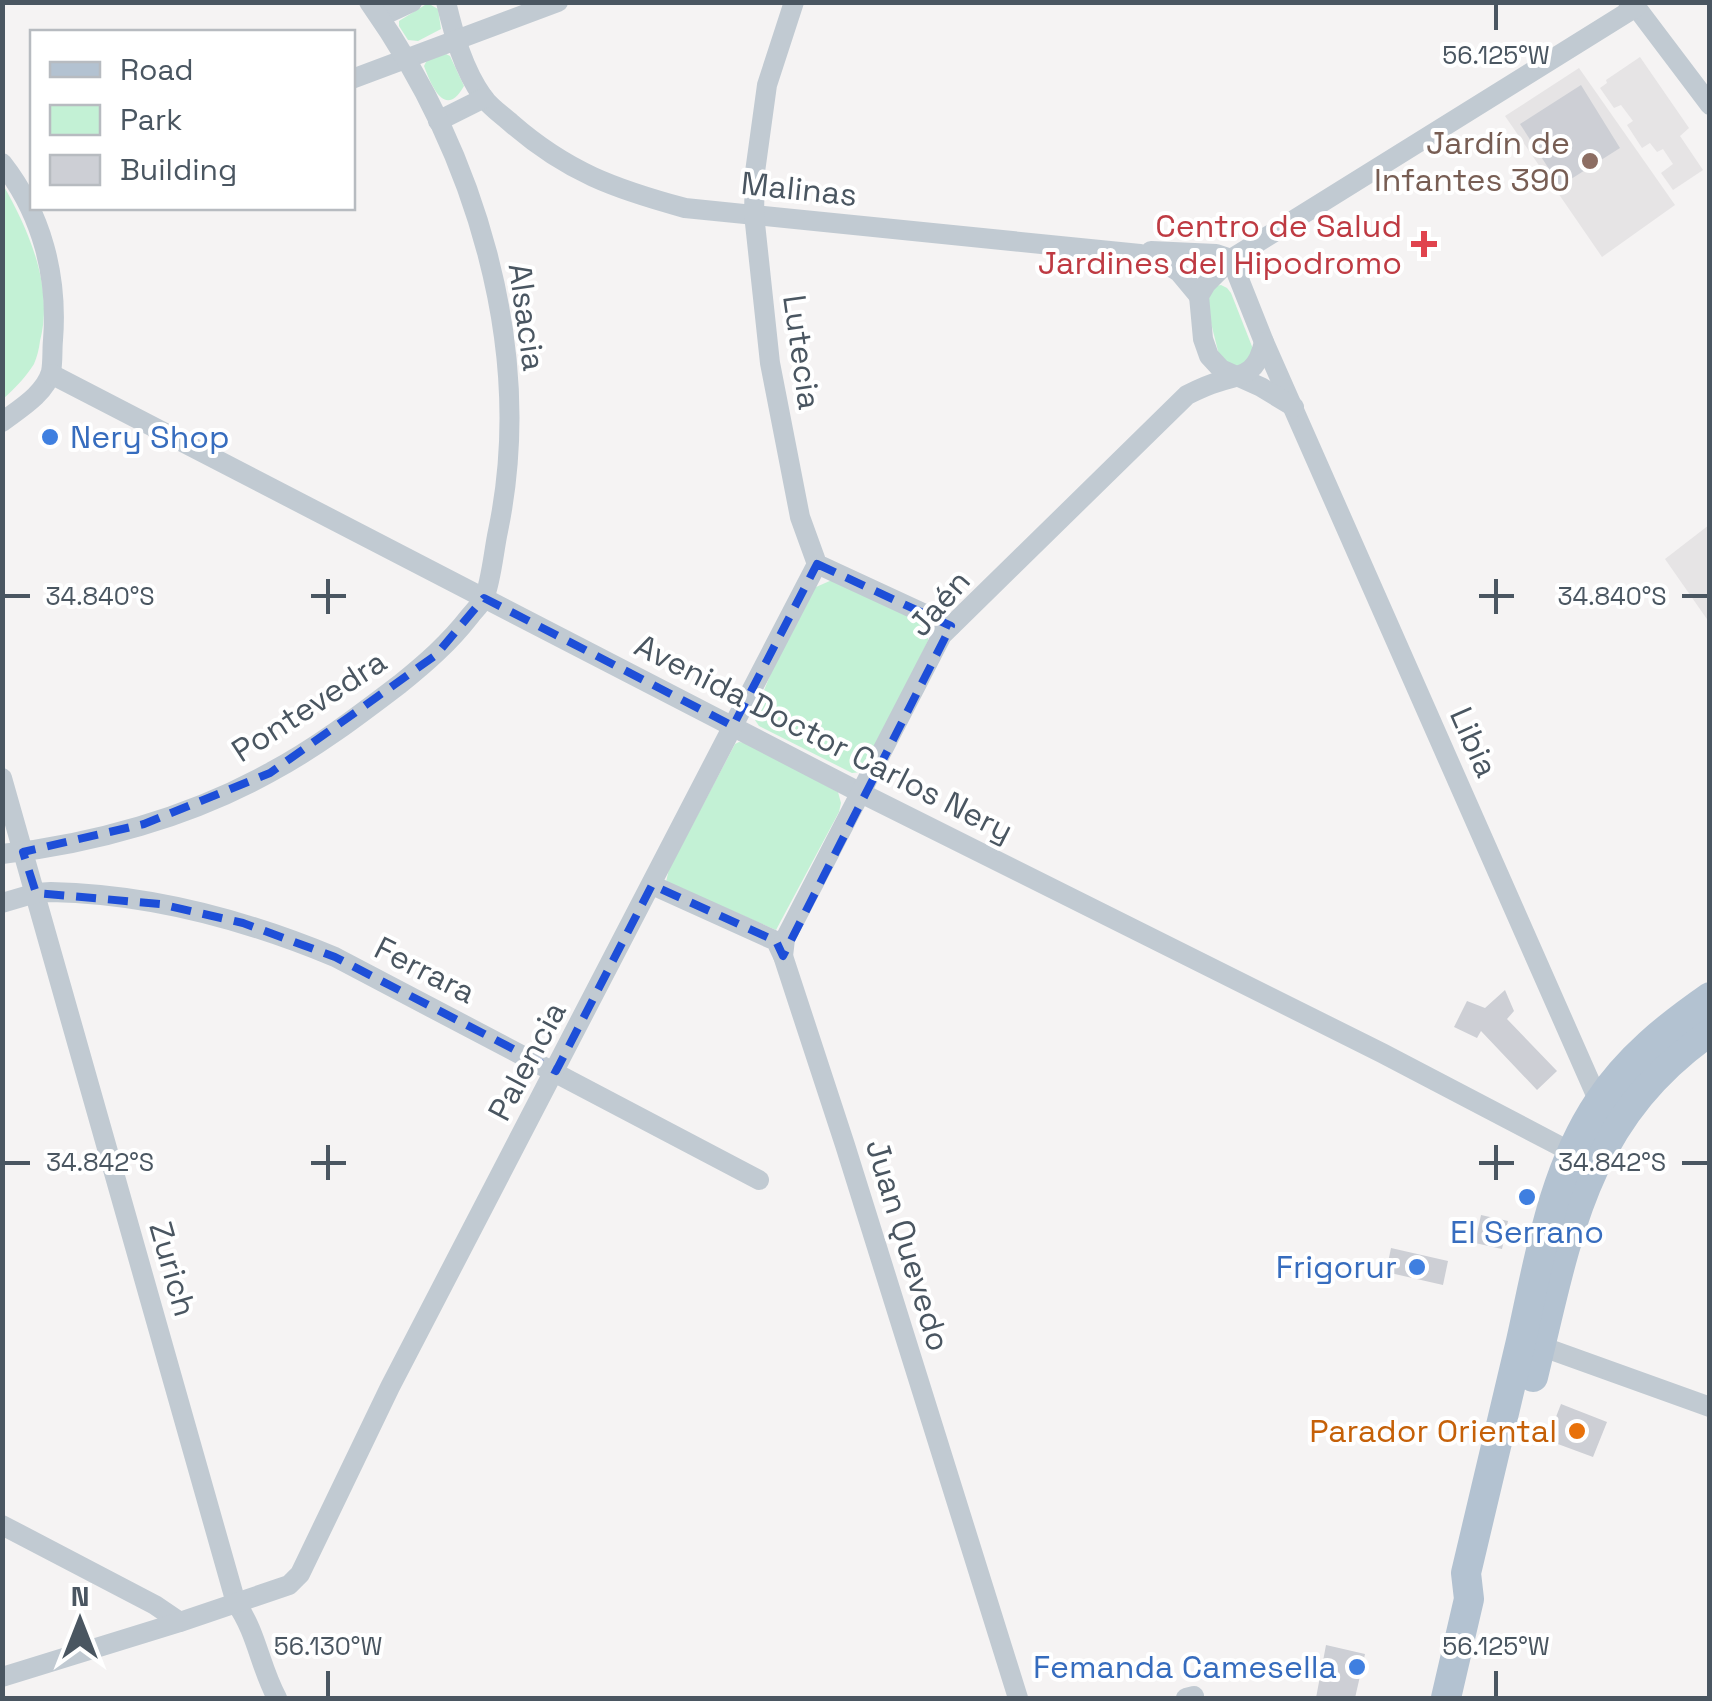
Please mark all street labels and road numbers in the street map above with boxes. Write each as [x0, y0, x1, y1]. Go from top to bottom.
street label: Malinas [739, 163, 859, 215]
street label: Alsacia [500, 261, 554, 373]
street label: Lutecia [774, 292, 830, 412]
street label: Jaén [899, 562, 979, 644]
street label: Avenida Doctor Carlos Nery [628, 625, 1020, 851]
street label: Pontevedra [224, 641, 394, 771]
street label: Libia [1441, 701, 1507, 783]
street label: Ferrara [368, 928, 482, 1012]
street label: Palencia [479, 995, 575, 1127]
street label: Juan Quevedo [857, 1134, 959, 1356]
street label: Zurich [140, 1217, 206, 1321]

